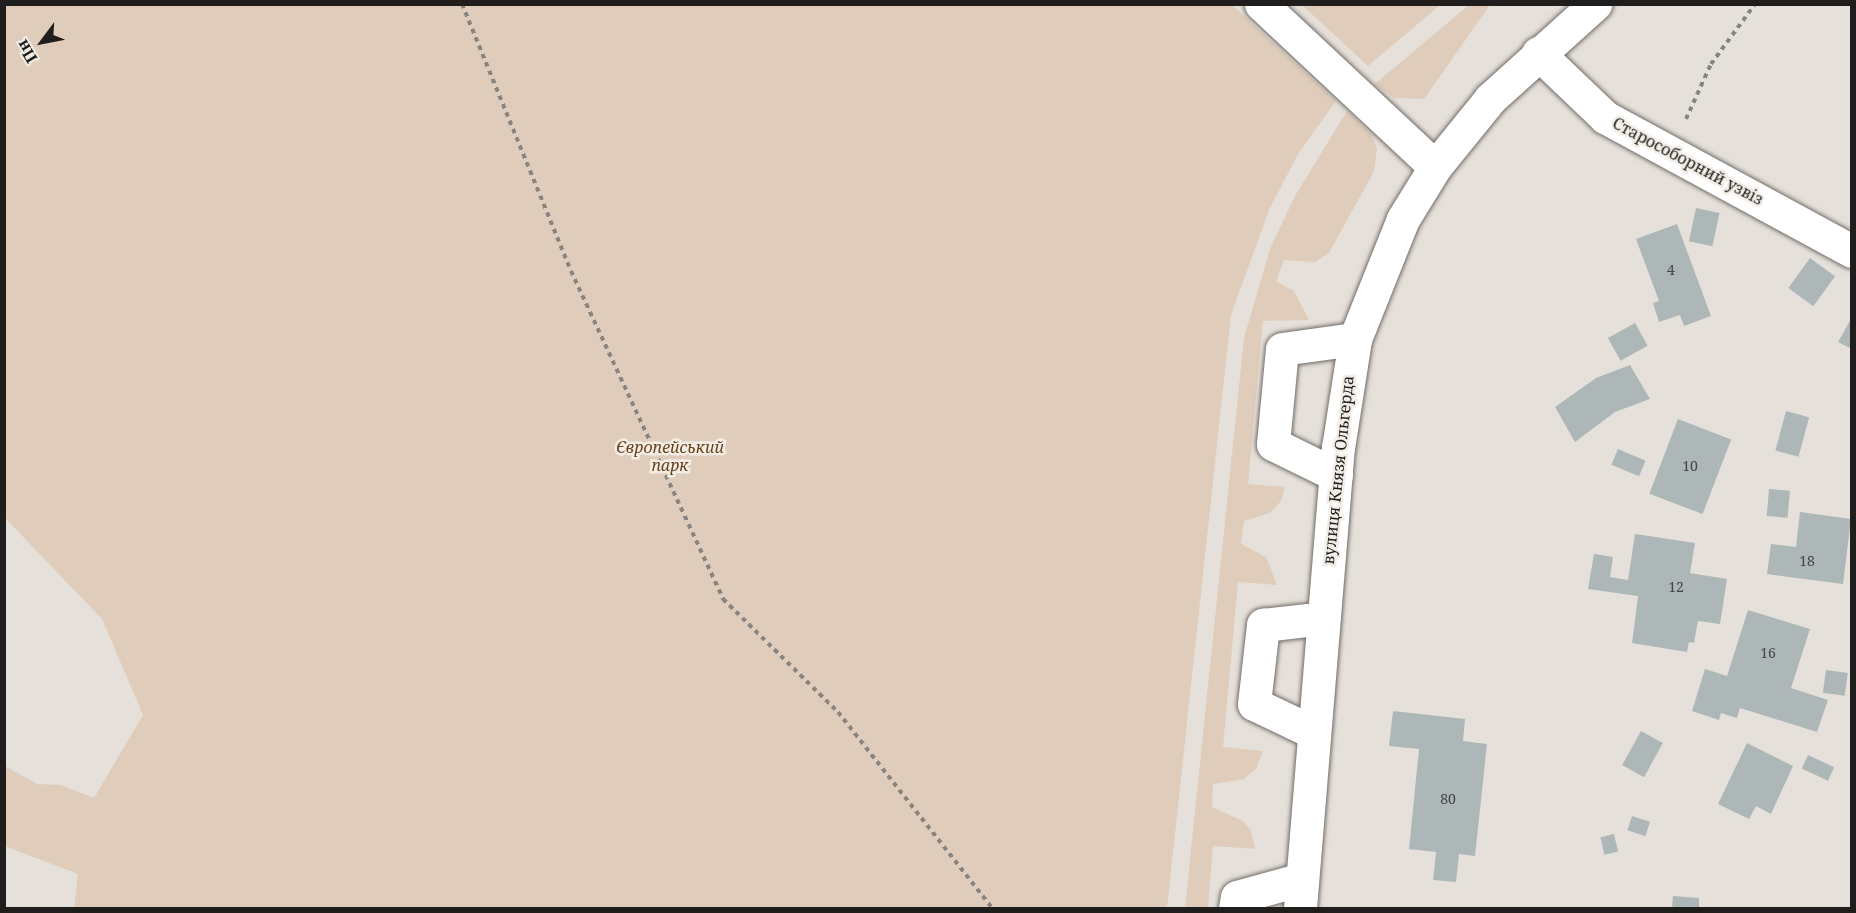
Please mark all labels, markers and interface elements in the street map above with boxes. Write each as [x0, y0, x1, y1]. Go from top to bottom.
north arrow [12, 12, 72, 72]
text: Пн [11, 36, 42, 67]
street label: Старособорний узвіз [1609, 113, 1767, 209]
house number: 4 [1667, 262, 1675, 278]
street label: вулиця Князя Ольгерда [1319, 375, 1357, 565]
park label: Європейський парк [616, 437, 724, 475]
house number: 10 [1682, 458, 1698, 474]
house number: 18 [1799, 553, 1815, 569]
house number: 12 [1668, 579, 1684, 595]
house number: 16 [1760, 645, 1776, 661]
house number: 80 [1440, 791, 1456, 807]

